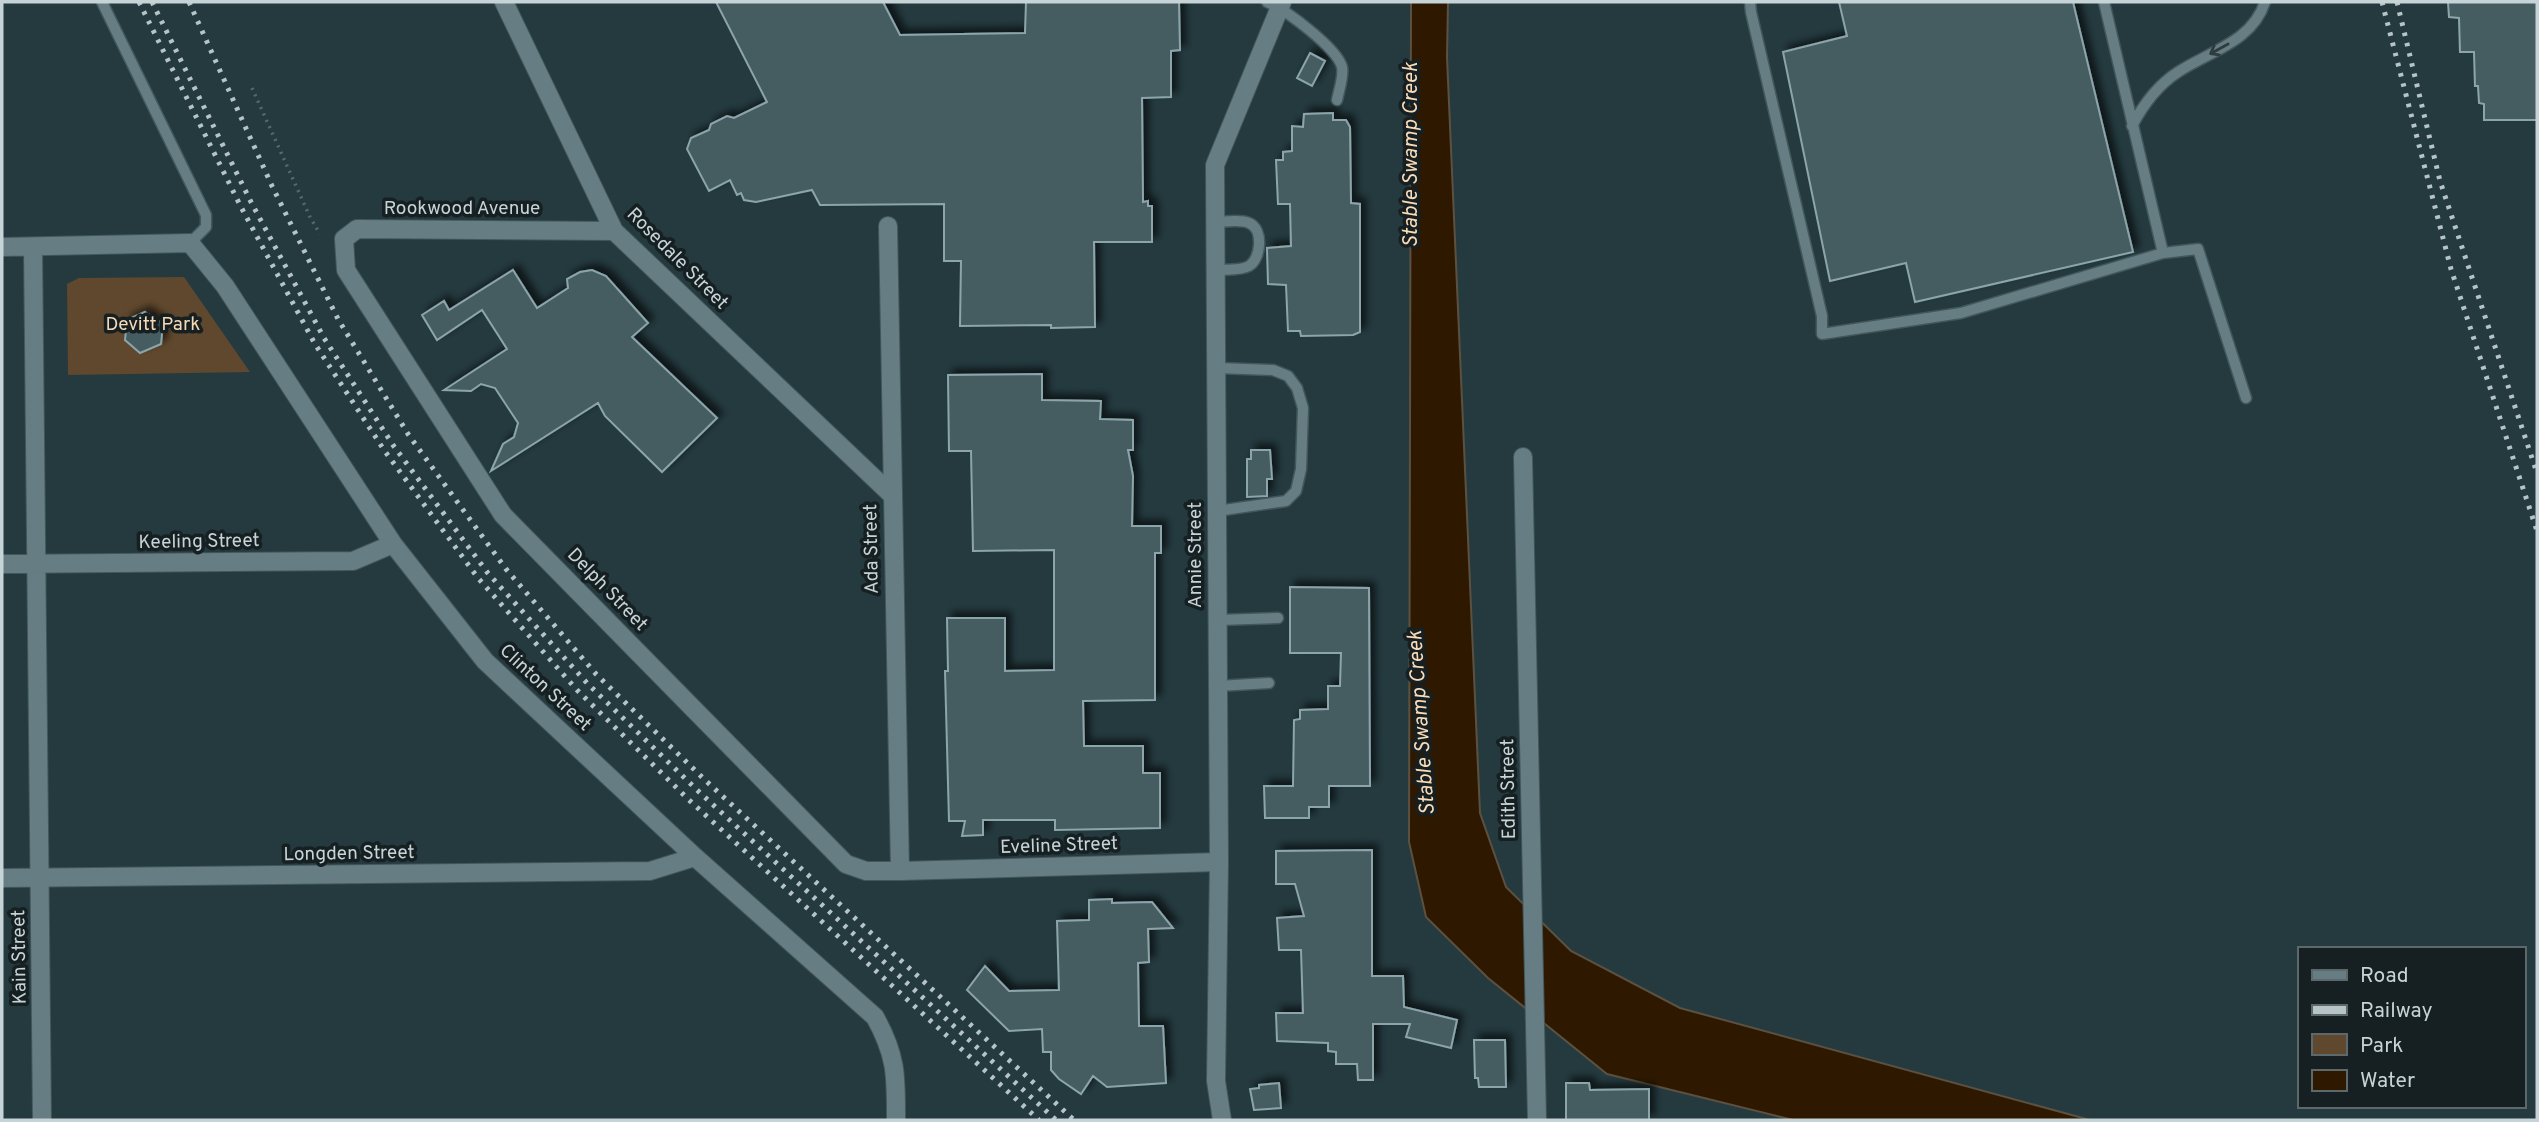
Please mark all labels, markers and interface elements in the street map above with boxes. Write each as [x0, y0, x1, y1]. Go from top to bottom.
one-way arrow [2210, 42, 2230, 56]
water label: Stable Swamp Creek [1398, 62, 1425, 248]
street label: Rookwood Avenue [384, 197, 540, 221]
street label: Rosedale Street [621, 203, 733, 315]
park label: Devitt Park [106, 313, 200, 337]
street label: Annie Street [1184, 502, 1208, 608]
street label: Ada Street [859, 504, 885, 594]
street label: Keeling Street [138, 529, 260, 555]
street label: Delph Street [561, 543, 653, 637]
water label: Stable Swamp Creek [1402, 629, 1442, 816]
street label: Clinton Street [494, 639, 596, 737]
street label: Edith Street [1496, 739, 1522, 839]
street label: Eveline Street [1000, 832, 1118, 860]
street label: Longden Street [283, 841, 415, 867]
street label: Kain Street [7, 910, 33, 1004]
legend [2298, 947, 2525, 1108]
text: Road [2360, 963, 2409, 990]
text: Railway [2360, 998, 2433, 1025]
text: Park [2360, 1033, 2403, 1060]
text: Water [2360, 1068, 2415, 1095]

